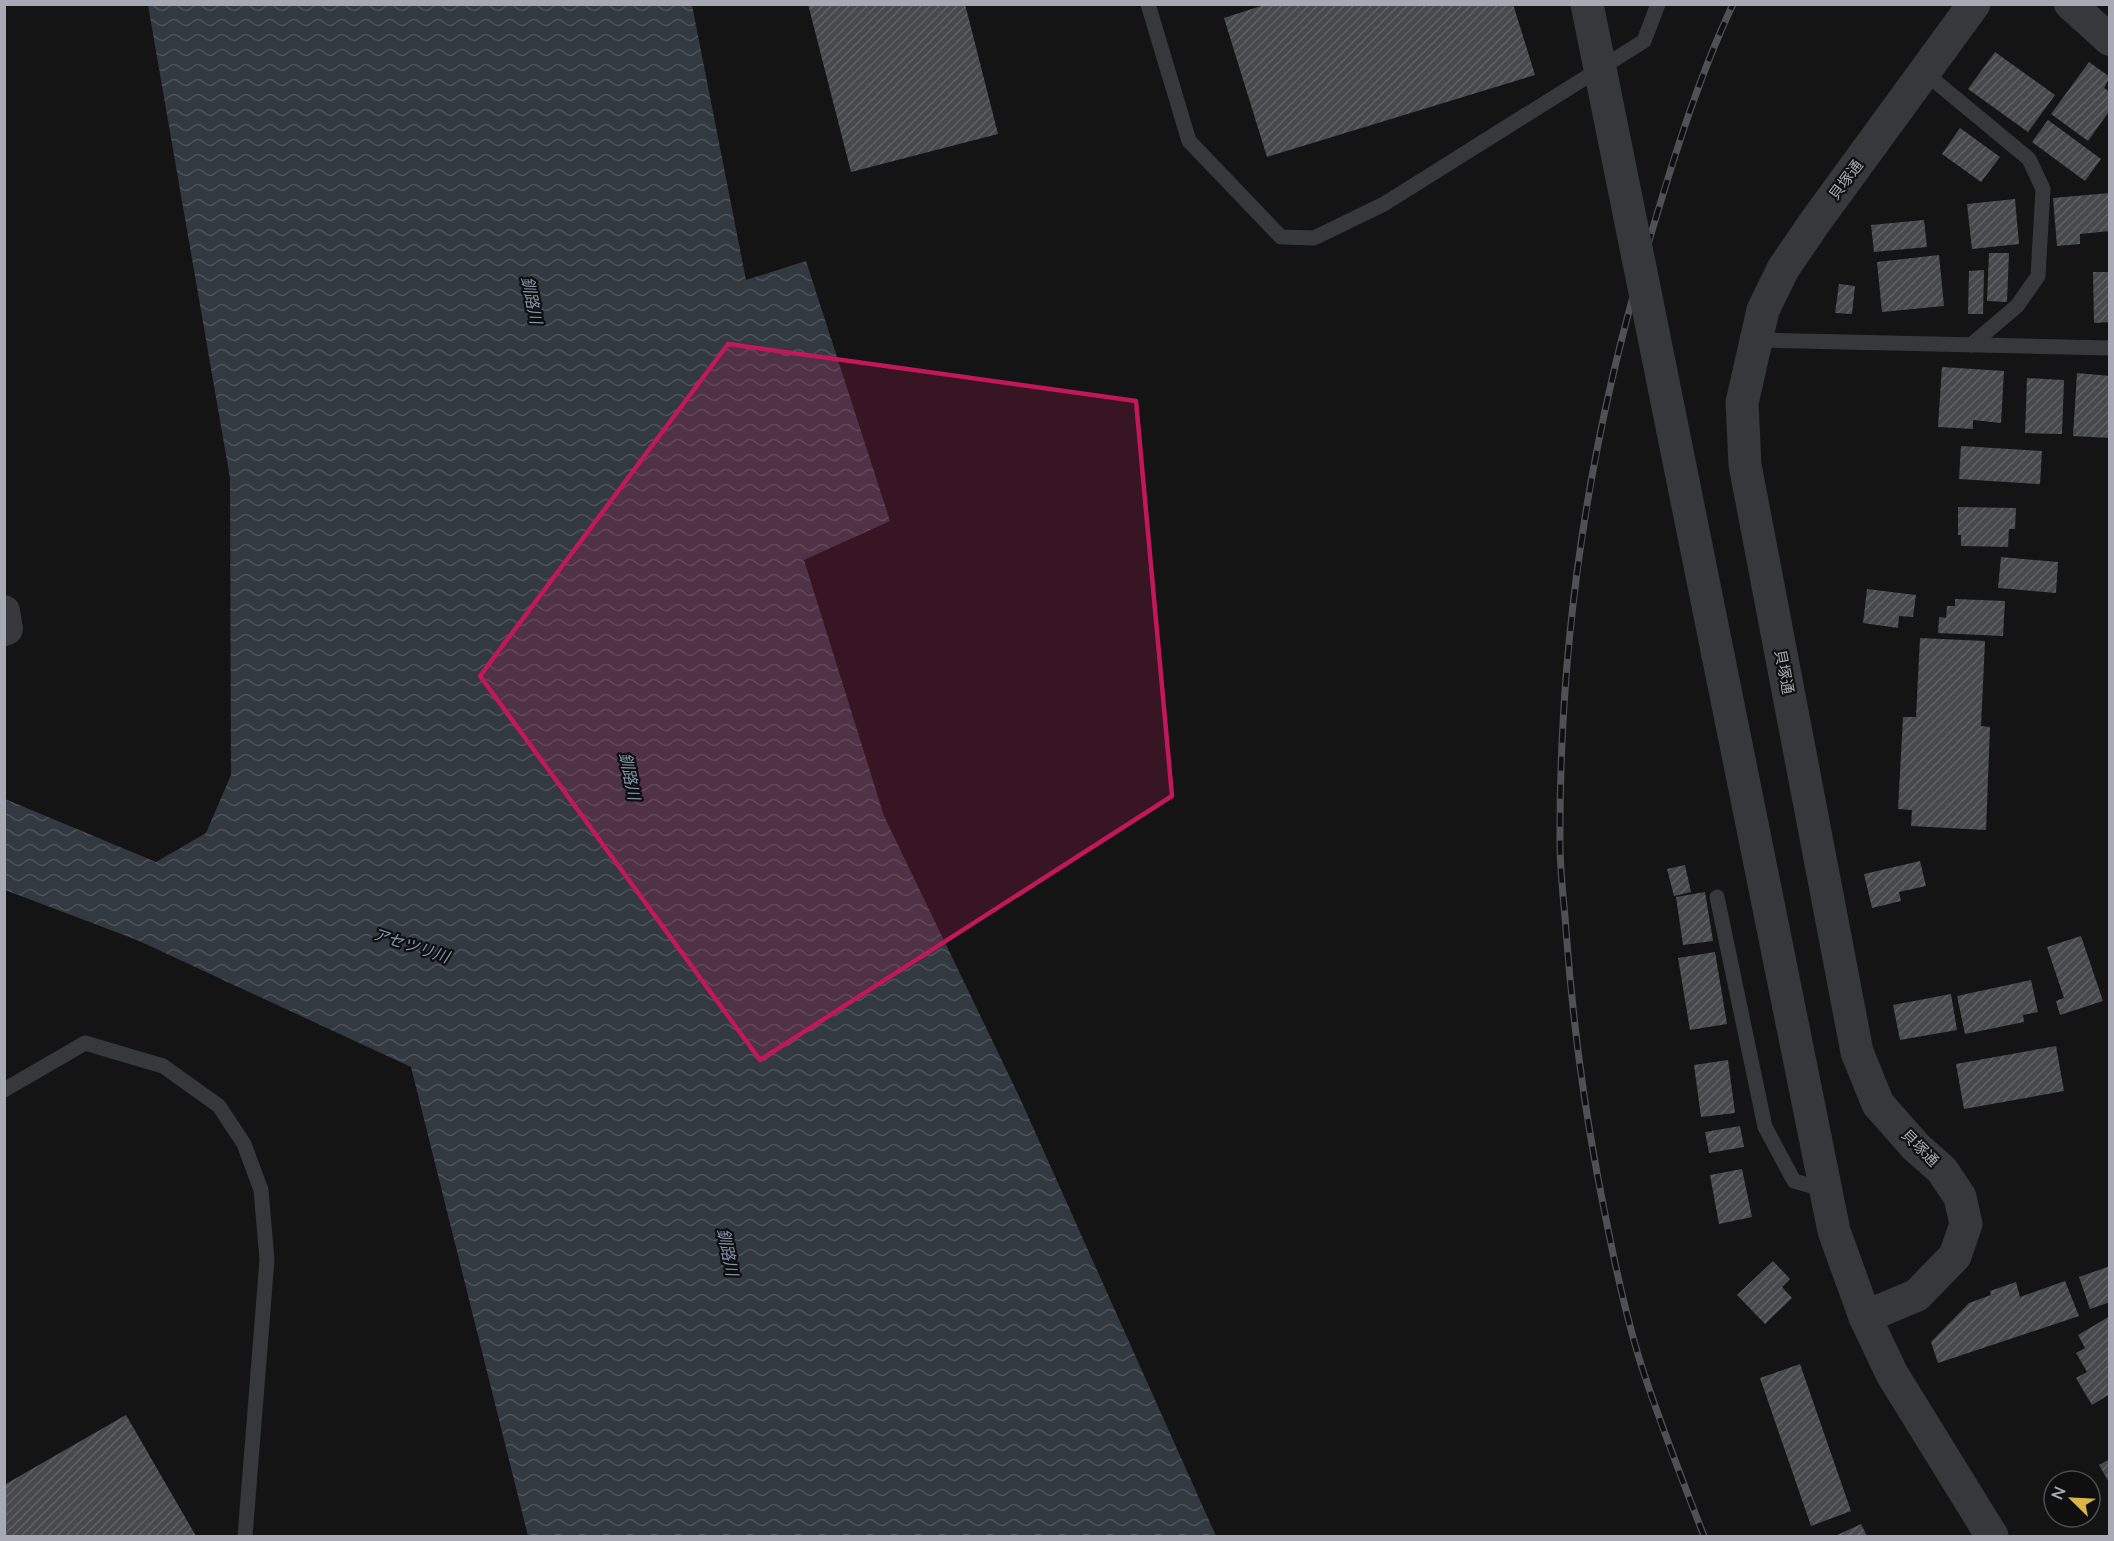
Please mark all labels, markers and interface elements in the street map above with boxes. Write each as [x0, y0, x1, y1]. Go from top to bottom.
street label: 貝塚通 [1824, 156, 1866, 203]
water label: 釧路川 [518, 274, 547, 327]
street label: 貝塚通 [1772, 648, 1798, 696]
water label: 釧路川 [616, 750, 645, 803]
water label: アセツリ川 [370, 923, 454, 966]
street label: 貝塚通 [1898, 1125, 1943, 1170]
water label: 釧路川 [714, 1226, 743, 1279]
north arrow [2042, 1469, 2102, 1529]
text: N [2047, 1483, 2069, 1502]

